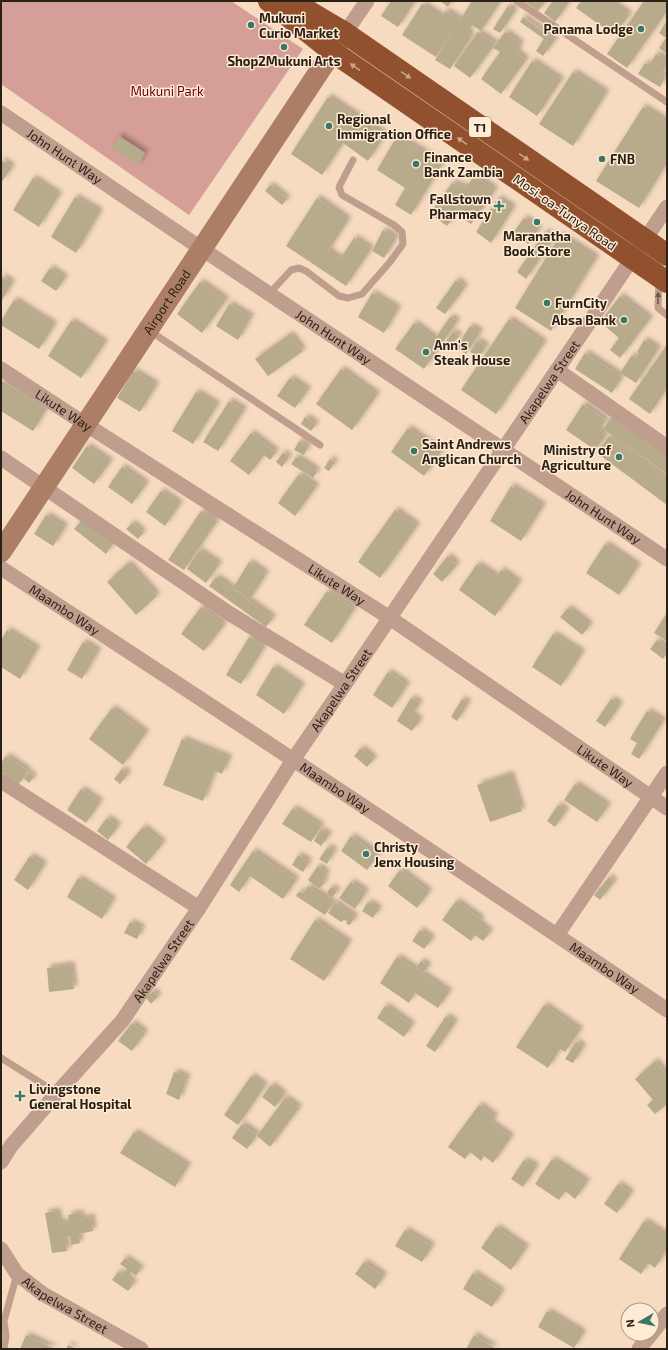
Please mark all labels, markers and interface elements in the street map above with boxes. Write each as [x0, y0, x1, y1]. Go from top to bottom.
place label: Mukuni Curio Market [259, 10, 339, 41]
marker: Mukuni Curio Market [246, 20, 256, 30]
place label: Panama Lodge [544, 21, 633, 37]
marker: Panama Lodge [636, 24, 646, 34]
marker: Shop2Mukuni Arts [279, 42, 289, 52]
place label: Shop2Mukuni Arts [227, 53, 341, 69]
one-way arrow [350, 63, 360, 71]
one-way arrow [400, 72, 411, 79]
park label: Mukuni Park [130, 83, 204, 99]
place label: Regional Immigration Office [337, 111, 451, 142]
road number: T1 [469, 117, 491, 137]
marker: Regional Immigration Office [324, 121, 334, 131]
street label: John Hunt Way [24, 125, 106, 187]
one-way arrow [457, 137, 467, 145]
place label: Finance Bank Zambia [424, 149, 503, 180]
place label: FNB [610, 151, 635, 167]
one-way arrow [519, 153, 529, 161]
marker: FNB [597, 154, 607, 164]
marker: Finance Bank Zambia [411, 159, 421, 169]
street label: Mosi-oa-Tunya Road [510, 170, 620, 254]
place label: Fallstown Pharmacy [429, 191, 492, 222]
marker: Fallstown Pharmacy [494, 201, 504, 211]
marker: Maranatha Book Store [532, 217, 542, 227]
place label: Maranatha Book Store [503, 228, 571, 259]
street label: Airport Road [139, 266, 194, 337]
one-way arrow [655, 292, 662, 304]
place label: FurnCity [555, 295, 608, 311]
marker: FurnCity [542, 298, 552, 308]
street label: John Hunt Way [293, 306, 375, 368]
place label: Absa Bank [552, 312, 617, 328]
marker: Absa Bank [619, 315, 629, 325]
place label: Ann's Steak House [434, 337, 510, 368]
street label: Akapelwa Street [515, 337, 583, 426]
marker: Ann's Steak House [421, 347, 431, 357]
street label: Likute Way [32, 386, 95, 435]
place label: Saint Andrews Anglican Church [422, 436, 522, 467]
place label: Ministry of Agriculture [542, 442, 612, 473]
marker: Saint Andrews Anglican Church [409, 446, 419, 456]
marker: Ministry of Agriculture [614, 452, 624, 462]
street label: John Hunt Way [563, 486, 644, 547]
street label: Likute Way [305, 560, 369, 608]
street label: Maambo Way [26, 581, 103, 639]
street label: Akapelwa Street [307, 645, 375, 734]
street label: Likute Way [574, 741, 637, 791]
street label: Maambo Way [297, 759, 374, 817]
place label: Christy Jenx Housing [374, 839, 455, 870]
marker: Christy Jenx Housing [361, 849, 371, 859]
street label: Akapelwa Street [129, 916, 197, 1005]
street label: Maambo Way [567, 938, 643, 997]
place label: Livingstone General Hospital [29, 1081, 132, 1112]
marker: Livingstone General Hospital [14, 1090, 26, 1102]
street label: Akapelwa Street [19, 1273, 111, 1337]
north arrow [620, 1302, 660, 1342]
text: N [623, 1319, 637, 1329]

